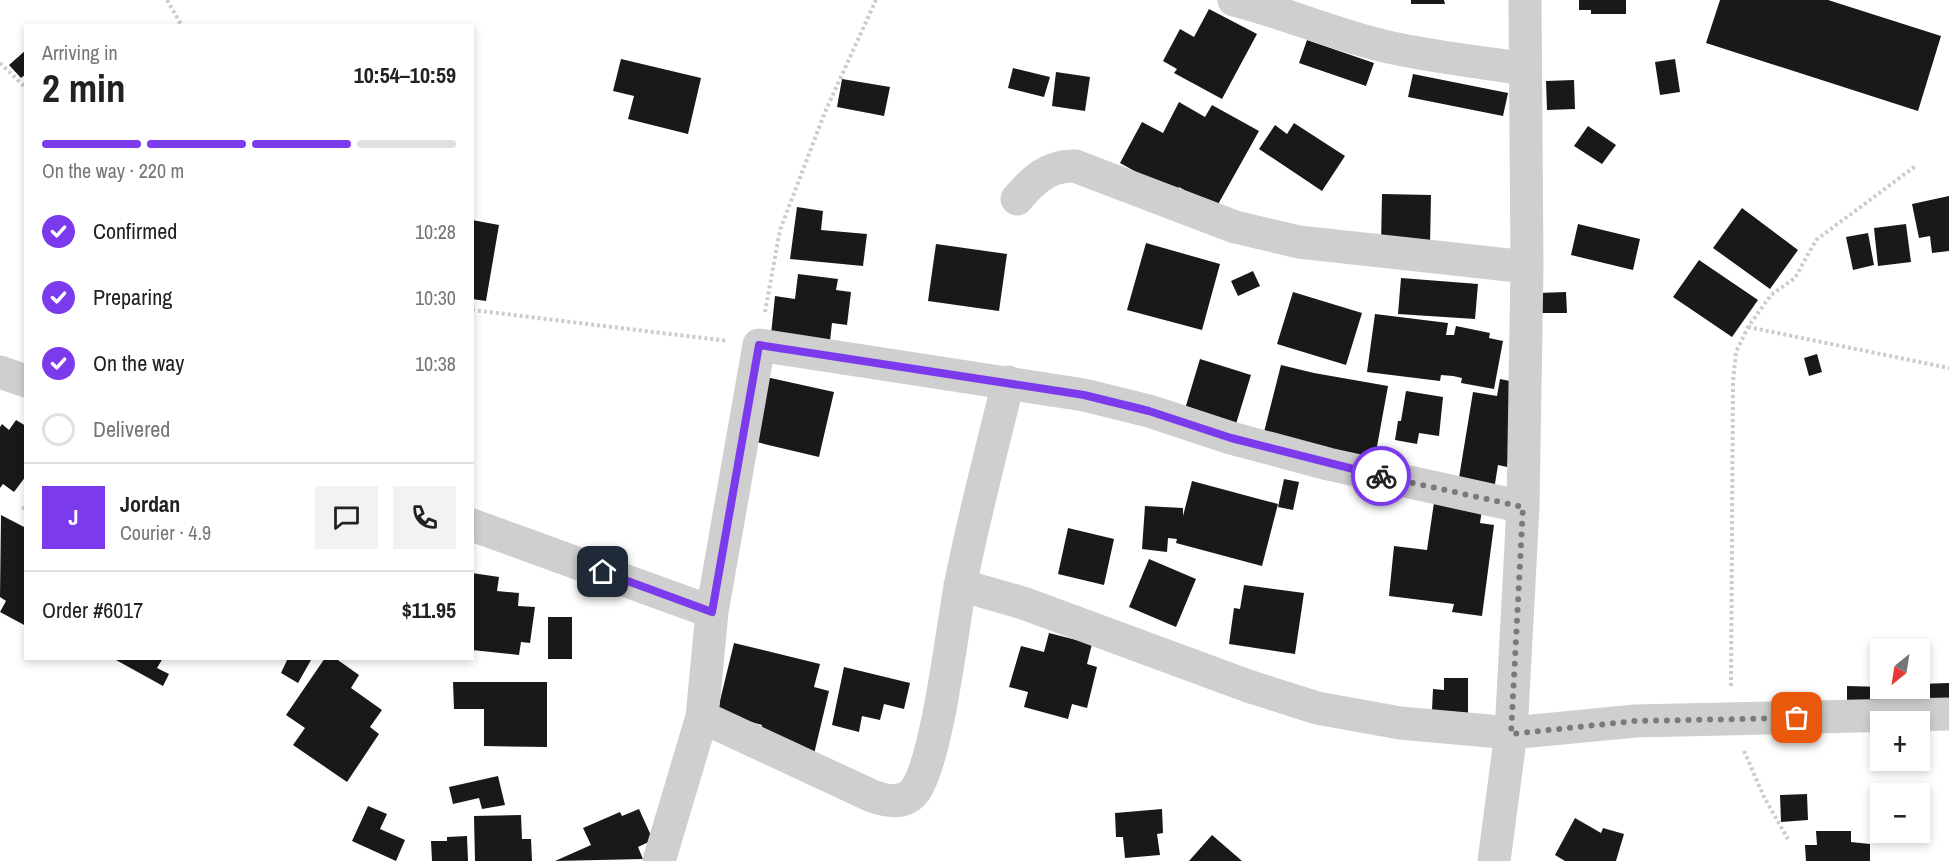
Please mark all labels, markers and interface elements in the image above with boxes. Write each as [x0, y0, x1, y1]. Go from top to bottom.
text: Arriving in [42, 39, 118, 66]
text: 10:54–10:59 [354, 60, 456, 90]
text: 2 min [42, 62, 126, 114]
text: On the way · 220 m [42, 157, 184, 184]
icon: check [42, 215, 75, 248]
text: Confirmed [93, 216, 177, 246]
text: 10:28 [415, 218, 456, 245]
icon: check [42, 281, 75, 314]
text: Preparing [93, 282, 172, 312]
text: 10:30 [415, 284, 456, 311]
icon: check [42, 347, 75, 380]
text: On the way [93, 348, 184, 378]
text: 10:38 [415, 350, 456, 377]
text: Delivered [93, 414, 170, 444]
courier [1351, 446, 1411, 506]
icon: bike [1365, 460, 1398, 493]
button: chat [315, 486, 378, 549]
button: phone [393, 486, 456, 549]
text: Jordan [120, 489, 180, 519]
text: J [68, 502, 79, 532]
text: Courier · 4.9 [120, 519, 211, 546]
pin [577, 546, 628, 597]
icon: home [586, 555, 619, 588]
text: Order #6017 [42, 595, 143, 625]
text: $11.95 [402, 595, 456, 625]
north arrow [1870, 639, 1930, 699]
map controls [1870, 639, 1930, 843]
pin [1771, 692, 1822, 743]
icon: bag [1780, 701, 1813, 734]
button: + [1870, 711, 1930, 771]
button: − [1870, 783, 1930, 843]

